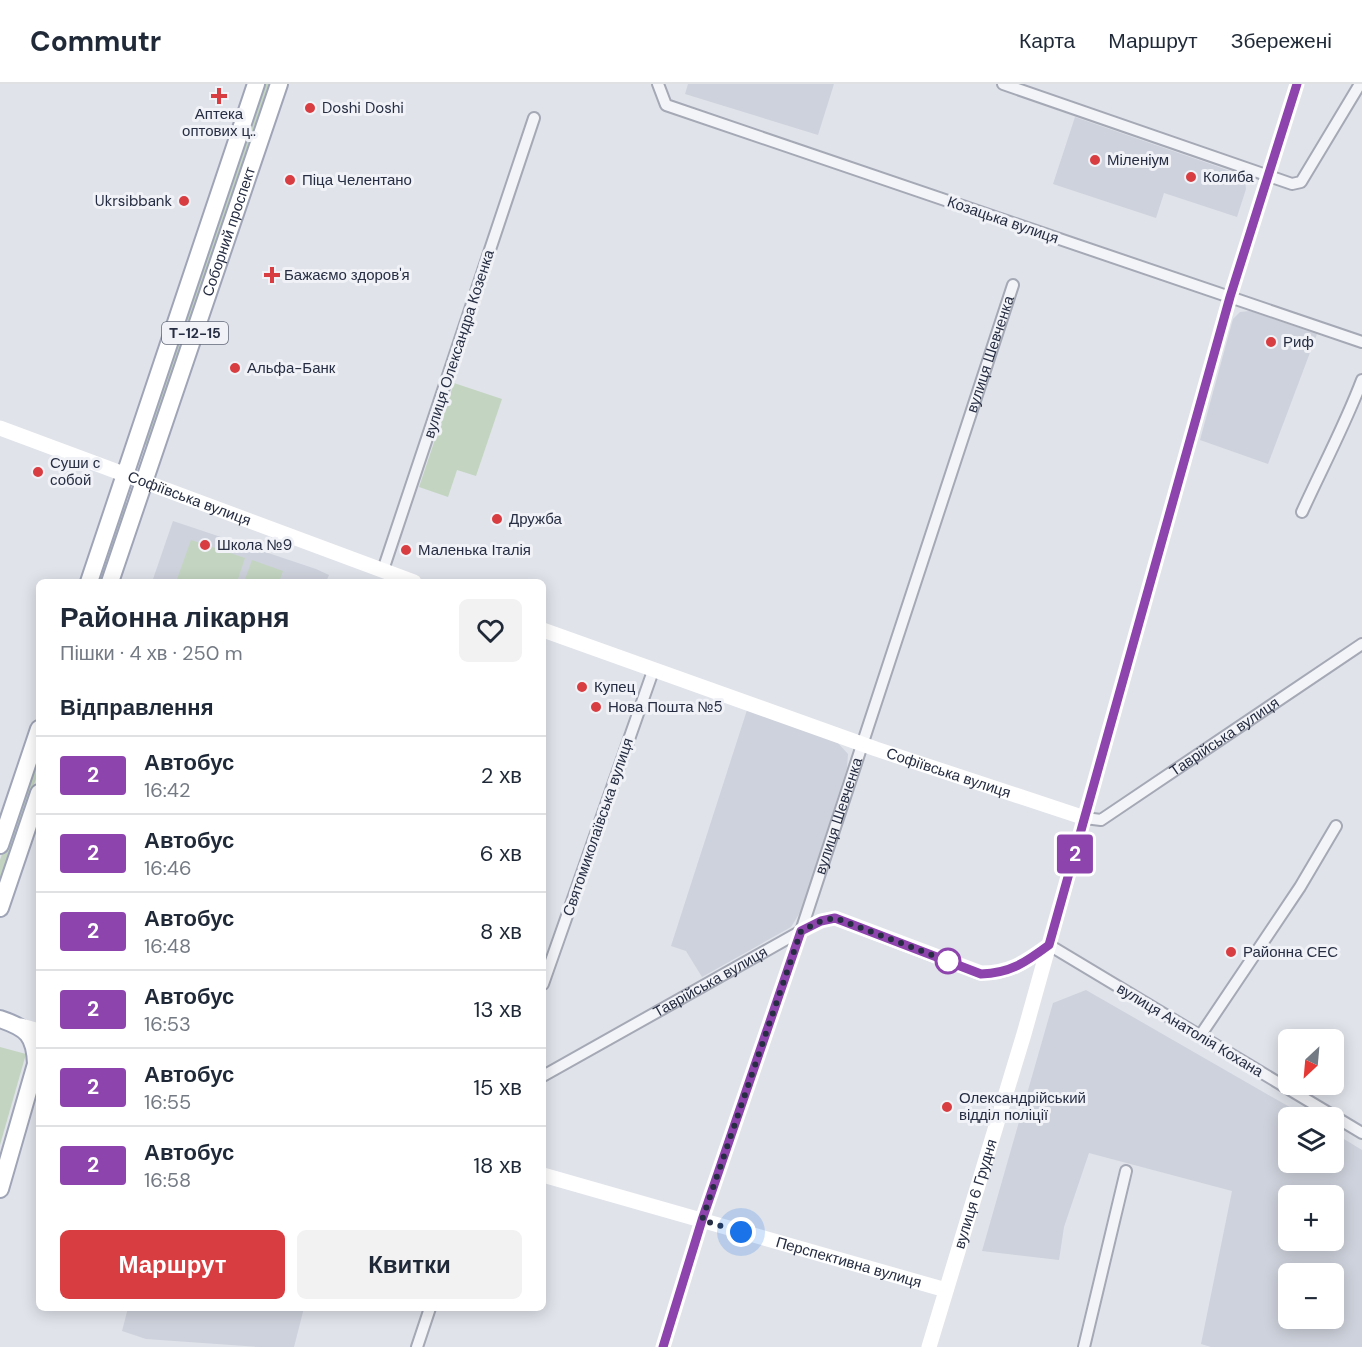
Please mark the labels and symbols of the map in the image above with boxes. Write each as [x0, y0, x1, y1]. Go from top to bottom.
marker: Аптека оптових ц.. [212, 89, 226, 103]
place label: Doshi Doshi [322, 98, 404, 118]
marker: Doshi Doshi [303, 101, 317, 115]
place label: Аптека оптових ц.. [182, 104, 256, 141]
place label: Міленіум [1107, 150, 1169, 170]
marker: Міленіум [1088, 153, 1102, 167]
street label: Соборний проспект [198, 164, 260, 299]
place label: Колиба [1203, 167, 1254, 187]
place label: Піца Челентано [302, 170, 412, 190]
marker: Колиба [1184, 170, 1198, 184]
marker: Піца Челентано [283, 173, 297, 187]
place label: Ukrsibbank [95, 191, 172, 211]
street label: Козацька вулиця [945, 192, 1061, 248]
marker: Ukrsibbank [177, 194, 191, 208]
street label: вулиця Олександра Козенка [419, 247, 499, 441]
place label: Бажаємо здоров'я [284, 265, 410, 285]
marker: Бажаємо здоров'я [265, 268, 279, 282]
street label: вулиця Шевченка [962, 293, 1019, 415]
road number: Т-12-15 [162, 322, 228, 344]
place label: Риф [1283, 332, 1314, 352]
marker: Риф [1264, 335, 1278, 349]
place label: Альфа-Банк [247, 358, 336, 378]
marker: Альфа-Банк [228, 361, 242, 375]
place label: Суши с собой [50, 453, 101, 490]
marker: Суши с собой [31, 465, 45, 479]
street label: Софіївська вулиця [125, 466, 254, 530]
place label: Дружба [509, 509, 562, 529]
marker: Дружба [490, 512, 504, 526]
place label: Школа №9 [217, 535, 292, 555]
marker: Школа №9 [198, 538, 212, 552]
place label: Маленька Італія [418, 540, 531, 560]
marker: Маленька Італія [399, 543, 413, 557]
place label: Купец [594, 677, 636, 697]
marker: Купец [575, 680, 589, 694]
street label: Таврійська вулиця [1166, 693, 1283, 781]
place label: Нова Пошта №5 [608, 697, 723, 717]
marker: Нова Пошта №5 [589, 700, 603, 714]
street label: Святомиколаївська вулиця [558, 735, 638, 919]
street label: Софіївська вулиця [884, 743, 1013, 803]
street label: вулиця Шевченка [810, 754, 867, 877]
line badge: 2 [1056, 834, 1094, 874]
street label: Таврійська вулиця [650, 942, 771, 1022]
place label: Районна СЕС [1243, 942, 1338, 962]
marker: Районна СЕС [1224, 945, 1238, 959]
unlabelled marker [935, 948, 961, 974]
street label: вулиця Анатолія Кохана [1113, 978, 1267, 1082]
north arrow [1278, 1029, 1344, 1095]
place label: Олександрійський відділ поліції [959, 1088, 1086, 1125]
marker: Олександрійський відділ поліції [940, 1100, 954, 1114]
street label: вулиця 6 Грудня [949, 1137, 1002, 1251]
your location [726, 1217, 756, 1247]
street label: Перспективна вулиця [774, 1232, 924, 1293]

